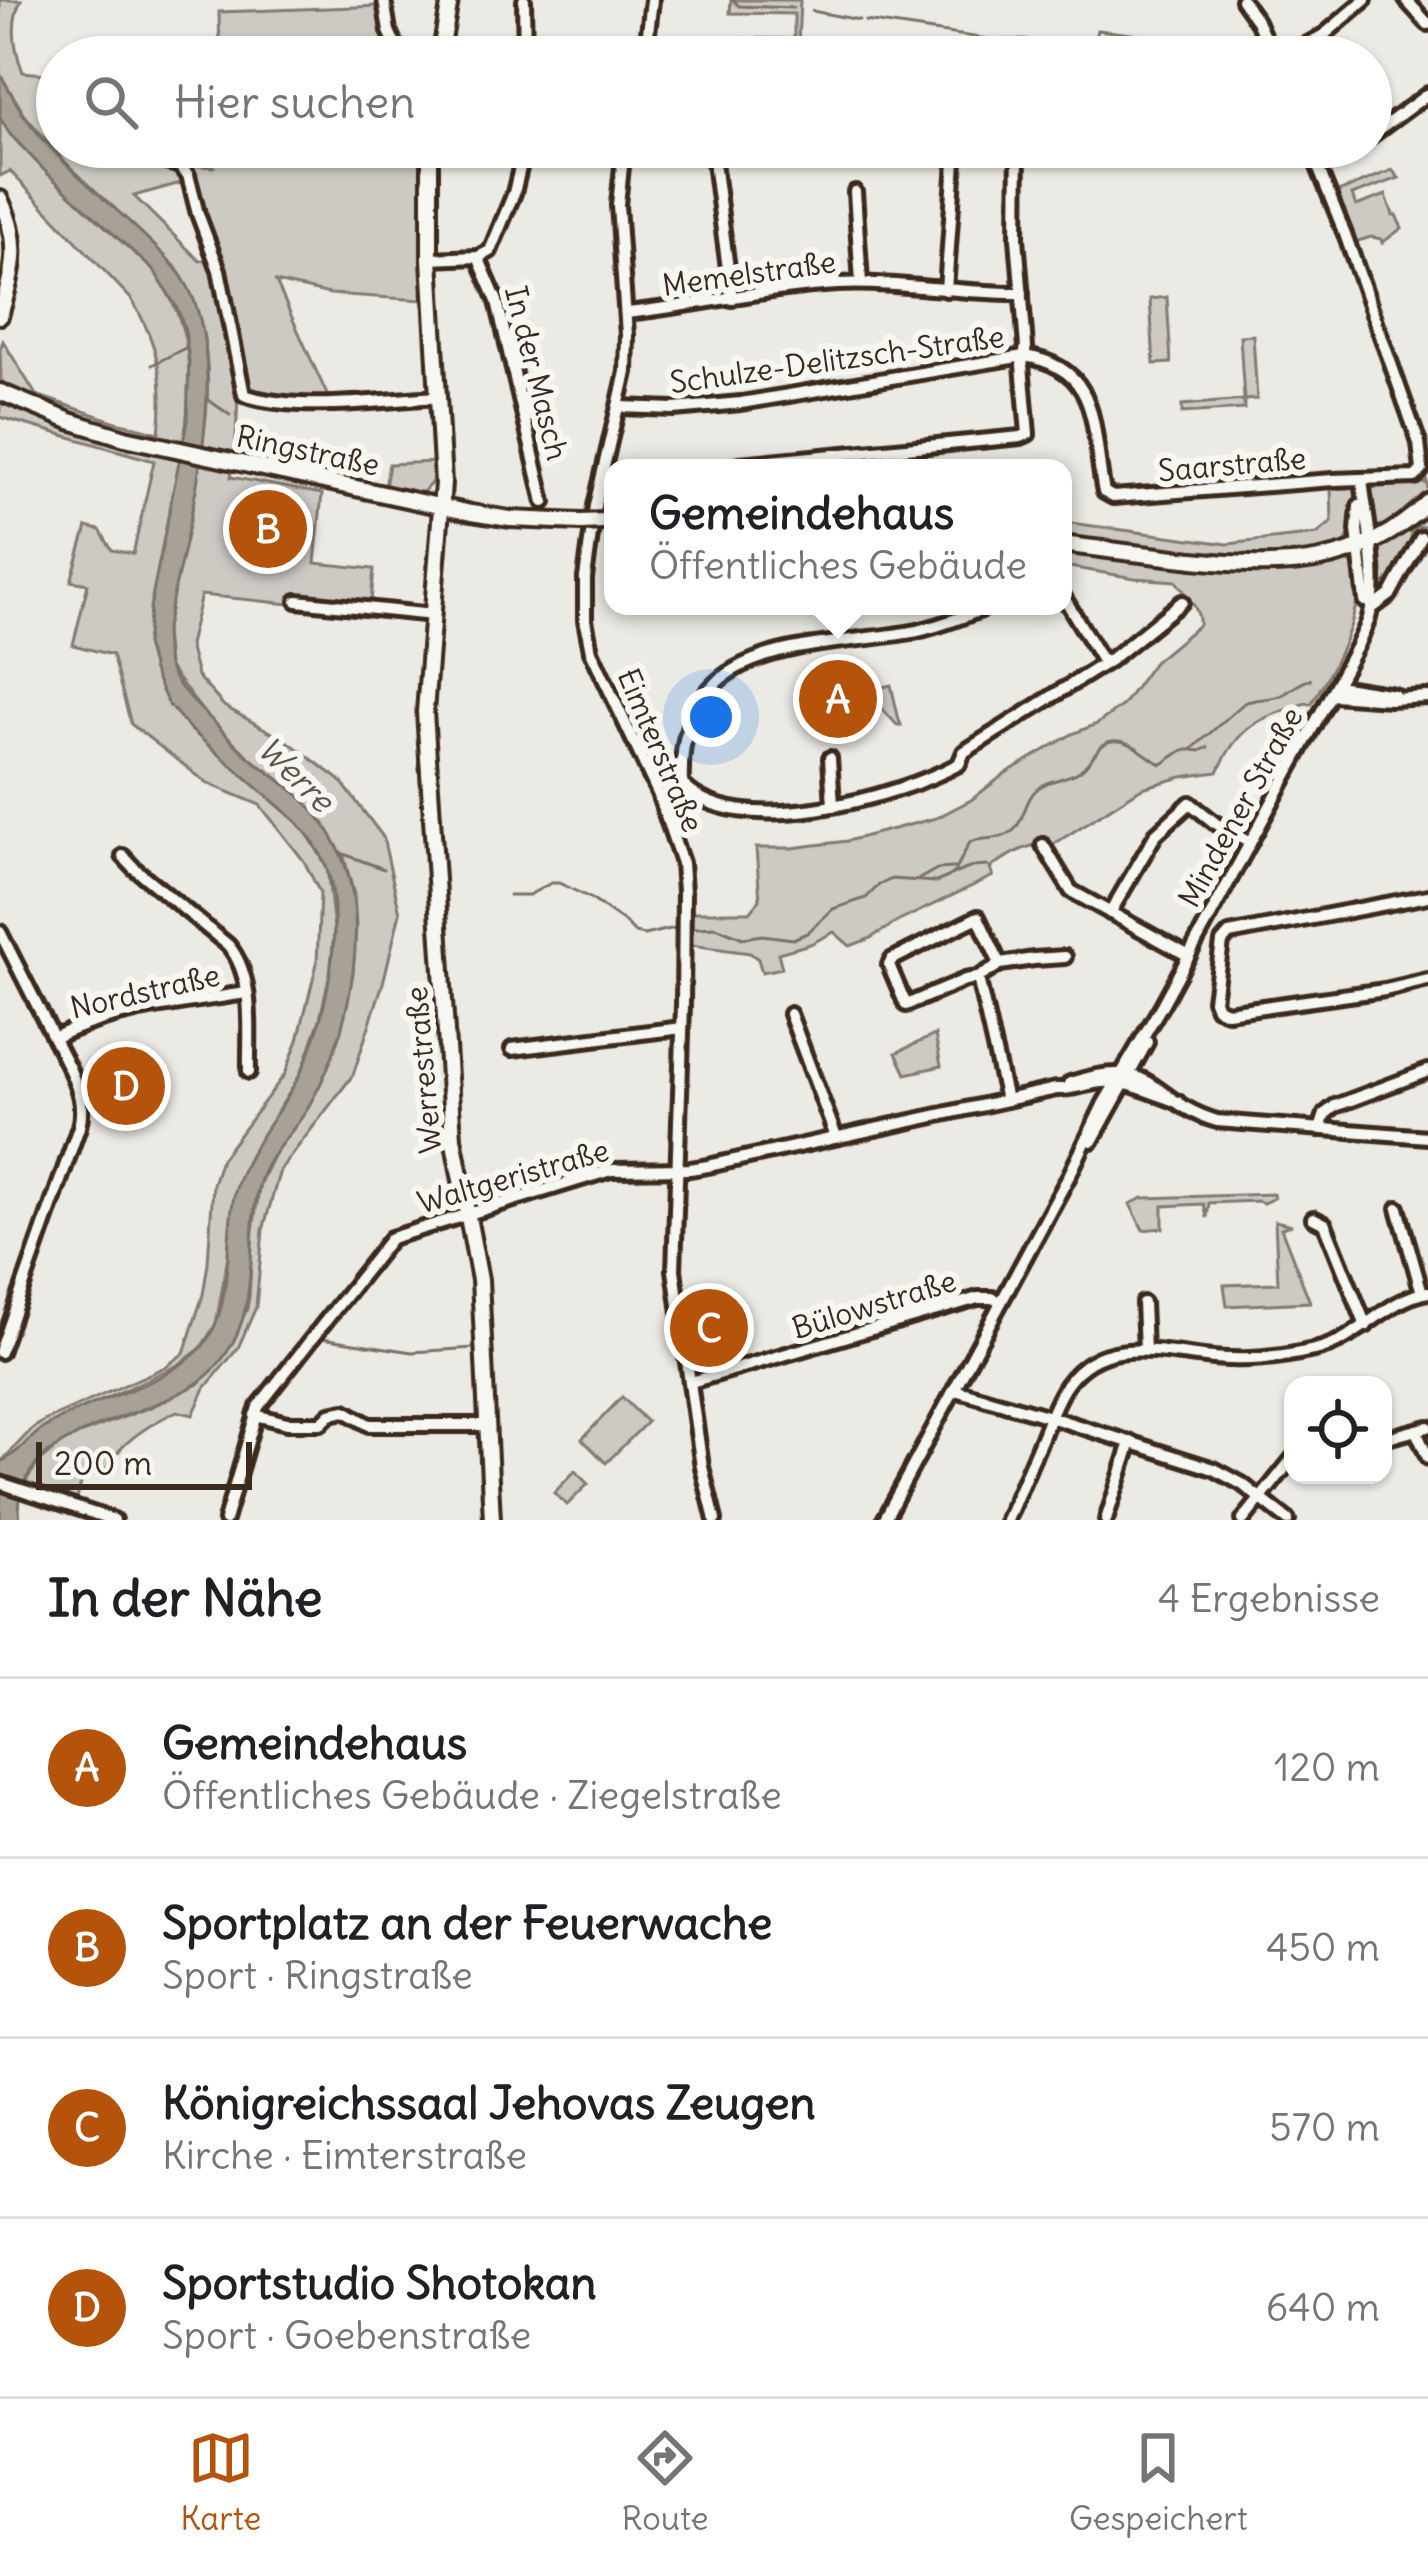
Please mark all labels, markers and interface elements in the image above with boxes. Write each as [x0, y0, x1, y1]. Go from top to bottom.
search box [36, 36, 1392, 168]
icon: search [78, 69, 144, 135]
text: Hier suchen [174, 74, 415, 130]
street label: Memelstraße [660, 242, 838, 304]
street label: In der Masch [497, 282, 577, 464]
street label: Schulze-Delitzsch-Straße [667, 317, 1007, 401]
street label: Ringstraße [233, 416, 383, 484]
street label: Saarstraße [1156, 439, 1308, 489]
popup [604, 459, 1072, 615]
pin: B [229, 484, 307, 574]
text: Gemeindehaus [649, 485, 954, 541]
text: Öffentliches Gebäude [649, 541, 1027, 590]
pin: A [799, 654, 877, 744]
street label: Eimterstraße [610, 663, 712, 837]
your location [681, 687, 741, 747]
street label: Mindener Straße [1169, 700, 1311, 914]
water label: Werre [249, 728, 345, 822]
street label: Nordstraße [67, 955, 223, 1027]
street label: Werrestraße [397, 985, 449, 1155]
pin: D [87, 1041, 165, 1131]
street label: Waltgeristraße [413, 1131, 613, 1221]
street label: Bülowstraße [787, 1261, 961, 1347]
pin: C [670, 1283, 748, 1373]
map controls [1284, 1376, 1392, 1484]
button: locate [1284, 1376, 1392, 1484]
scale bar [36, 1436, 252, 1489]
text: 200 m [54, 1442, 152, 1484]
text: In der Nähe [48, 1566, 323, 1630]
text: 4 Ergebnisse [1158, 1574, 1380, 1623]
text: Gemeindehaus [162, 1715, 467, 1771]
text: A [74, 1743, 100, 1792]
text: 120 m [1274, 1743, 1380, 1792]
text: Öffentliches Gebäude · Ziegelstraße [162, 1771, 782, 1820]
text: Sportplatz an der Feuerwache [162, 1895, 772, 1951]
text: B [74, 1923, 100, 1972]
text: 450 m [1266, 1923, 1380, 1972]
text: Sport · Ringstraße [162, 1951, 473, 2000]
text: Königreichssaal Jehovas Zeugen [162, 2075, 816, 2131]
text: C [74, 2103, 100, 2152]
text: 570 m [1269, 2103, 1380, 2152]
text: Kirche · Eimterstraße [162, 2131, 527, 2180]
text: Sportstudio Shotokan [162, 2255, 597, 2311]
text: D [73, 2283, 101, 2332]
text: 640 m [1266, 2283, 1380, 2332]
text: Sport · Goebenstraße [162, 2311, 531, 2360]
tab: Karte [180, 2425, 261, 2539]
tab: Route [622, 2425, 709, 2539]
tab: Gespeichert [1069, 2425, 1248, 2539]

